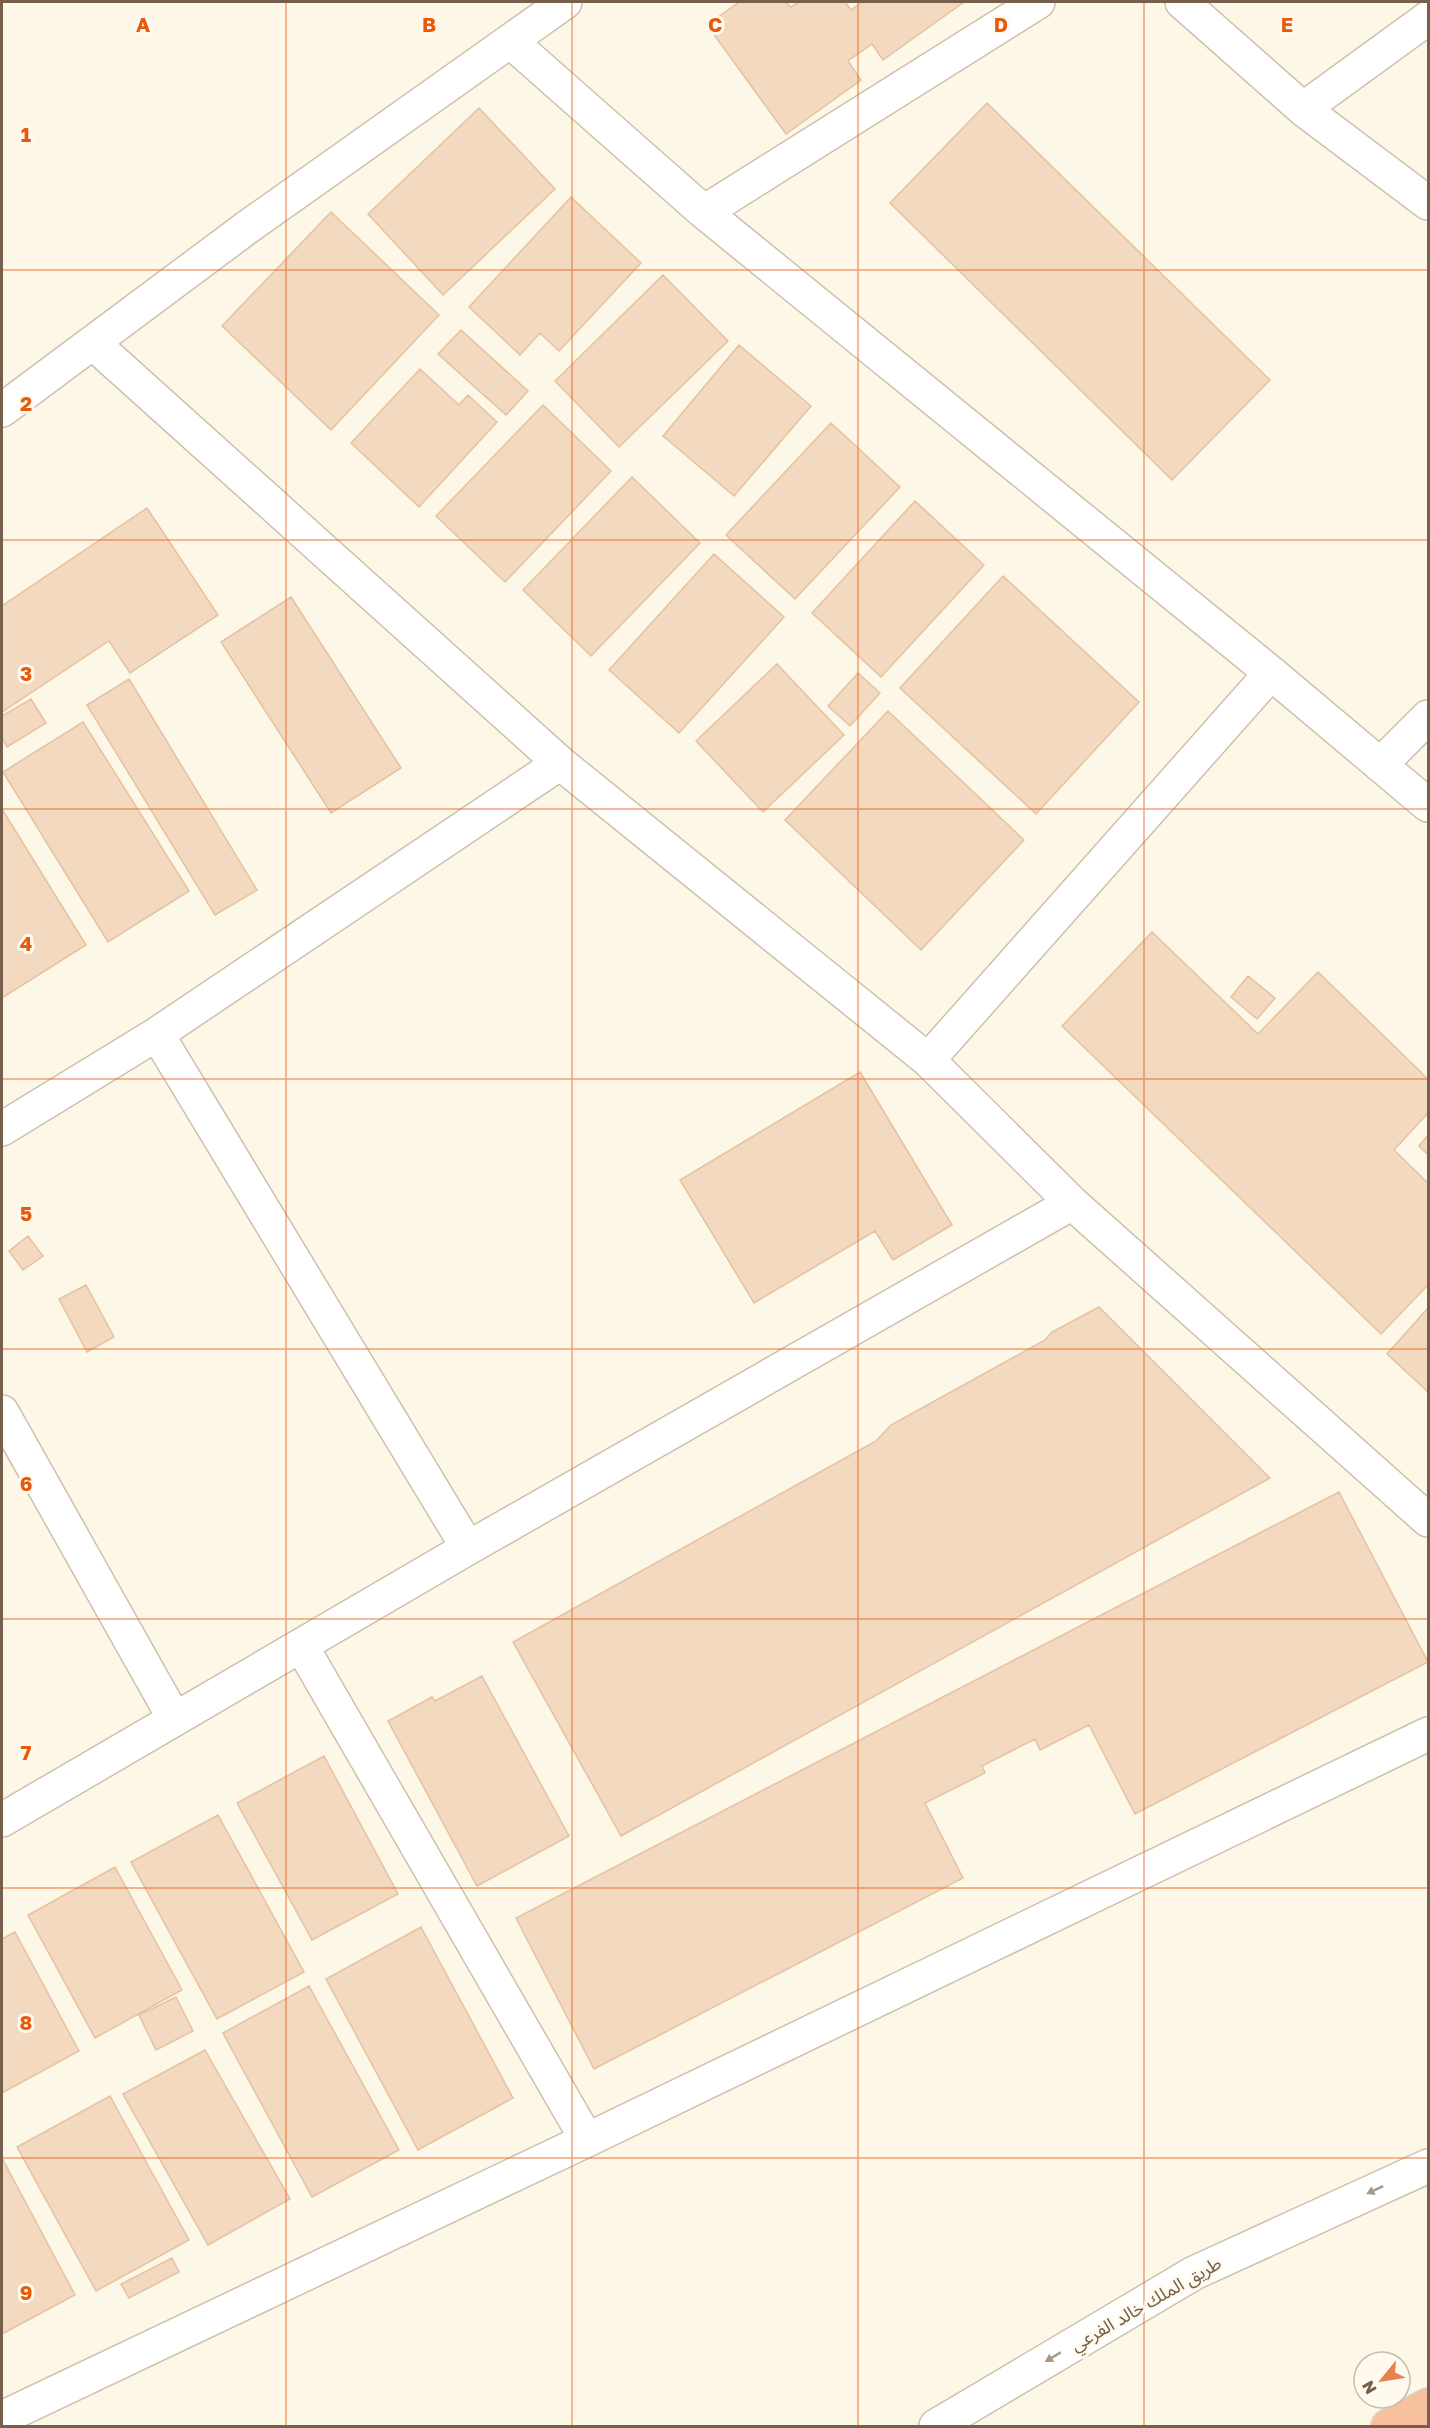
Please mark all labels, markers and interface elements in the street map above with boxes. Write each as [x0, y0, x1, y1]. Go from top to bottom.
text: A [136, 12, 150, 36]
text: B [422, 12, 436, 36]
text: C [708, 12, 722, 36]
text: D [994, 12, 1008, 36]
text: E [1281, 12, 1293, 36]
text: 1 [21, 122, 31, 146]
text: 2 [20, 391, 32, 415]
text: 3 [20, 661, 32, 685]
text: 4 [20, 931, 32, 955]
text: 5 [20, 1201, 32, 1225]
text: 6 [20, 1471, 32, 1495]
text: 7 [21, 1740, 32, 1764]
text: 8 [20, 2010, 32, 2034]
one-way arrow [1367, 2186, 1384, 2195]
street label: طريق الملك خالد الفرعي [1066, 2251, 1226, 2358]
text: 9 [20, 2280, 32, 2304]
north arrow [1352, 2350, 1412, 2410]
one-way arrow [1045, 2351, 1061, 2362]
text: N [1357, 2377, 1381, 2398]

